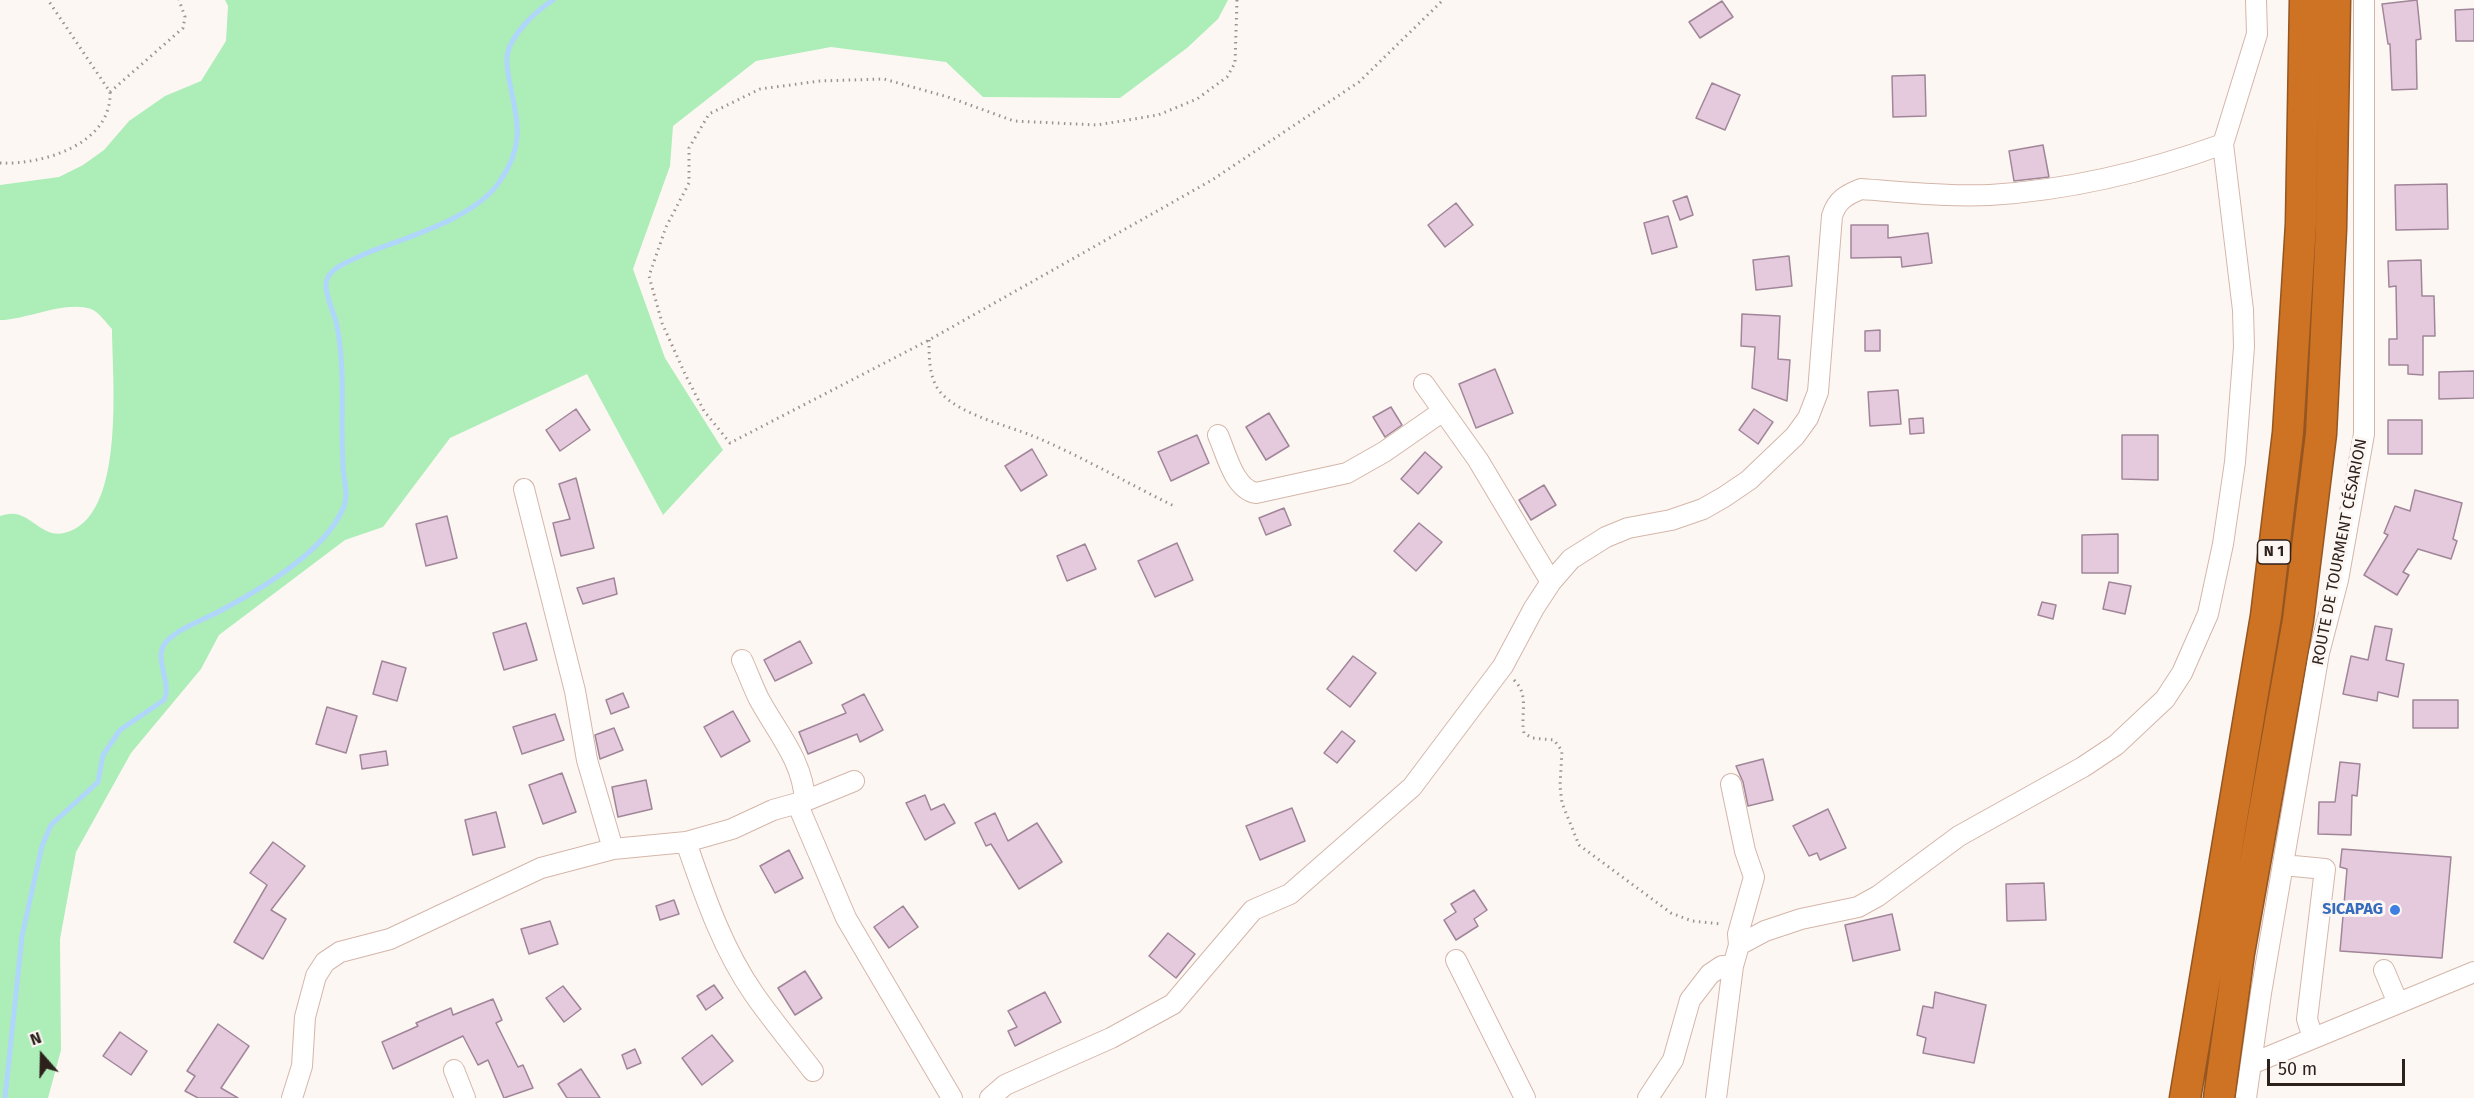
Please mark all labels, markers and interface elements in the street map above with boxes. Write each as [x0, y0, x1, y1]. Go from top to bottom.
street label: ROUTE DE TOURMENT CÉSARION [2309, 437, 2371, 667]
road number: N 1 [2258, 540, 2290, 564]
place label: SICAPAG [2322, 900, 2383, 920]
marker: SICAPAG [2388, 903, 2402, 917]
north arrow [12, 1026, 72, 1086]
text: N [27, 1028, 44, 1049]
scale bar [2270, 1047, 2408, 1085]
text: 50 m [2278, 1058, 2317, 1080]

